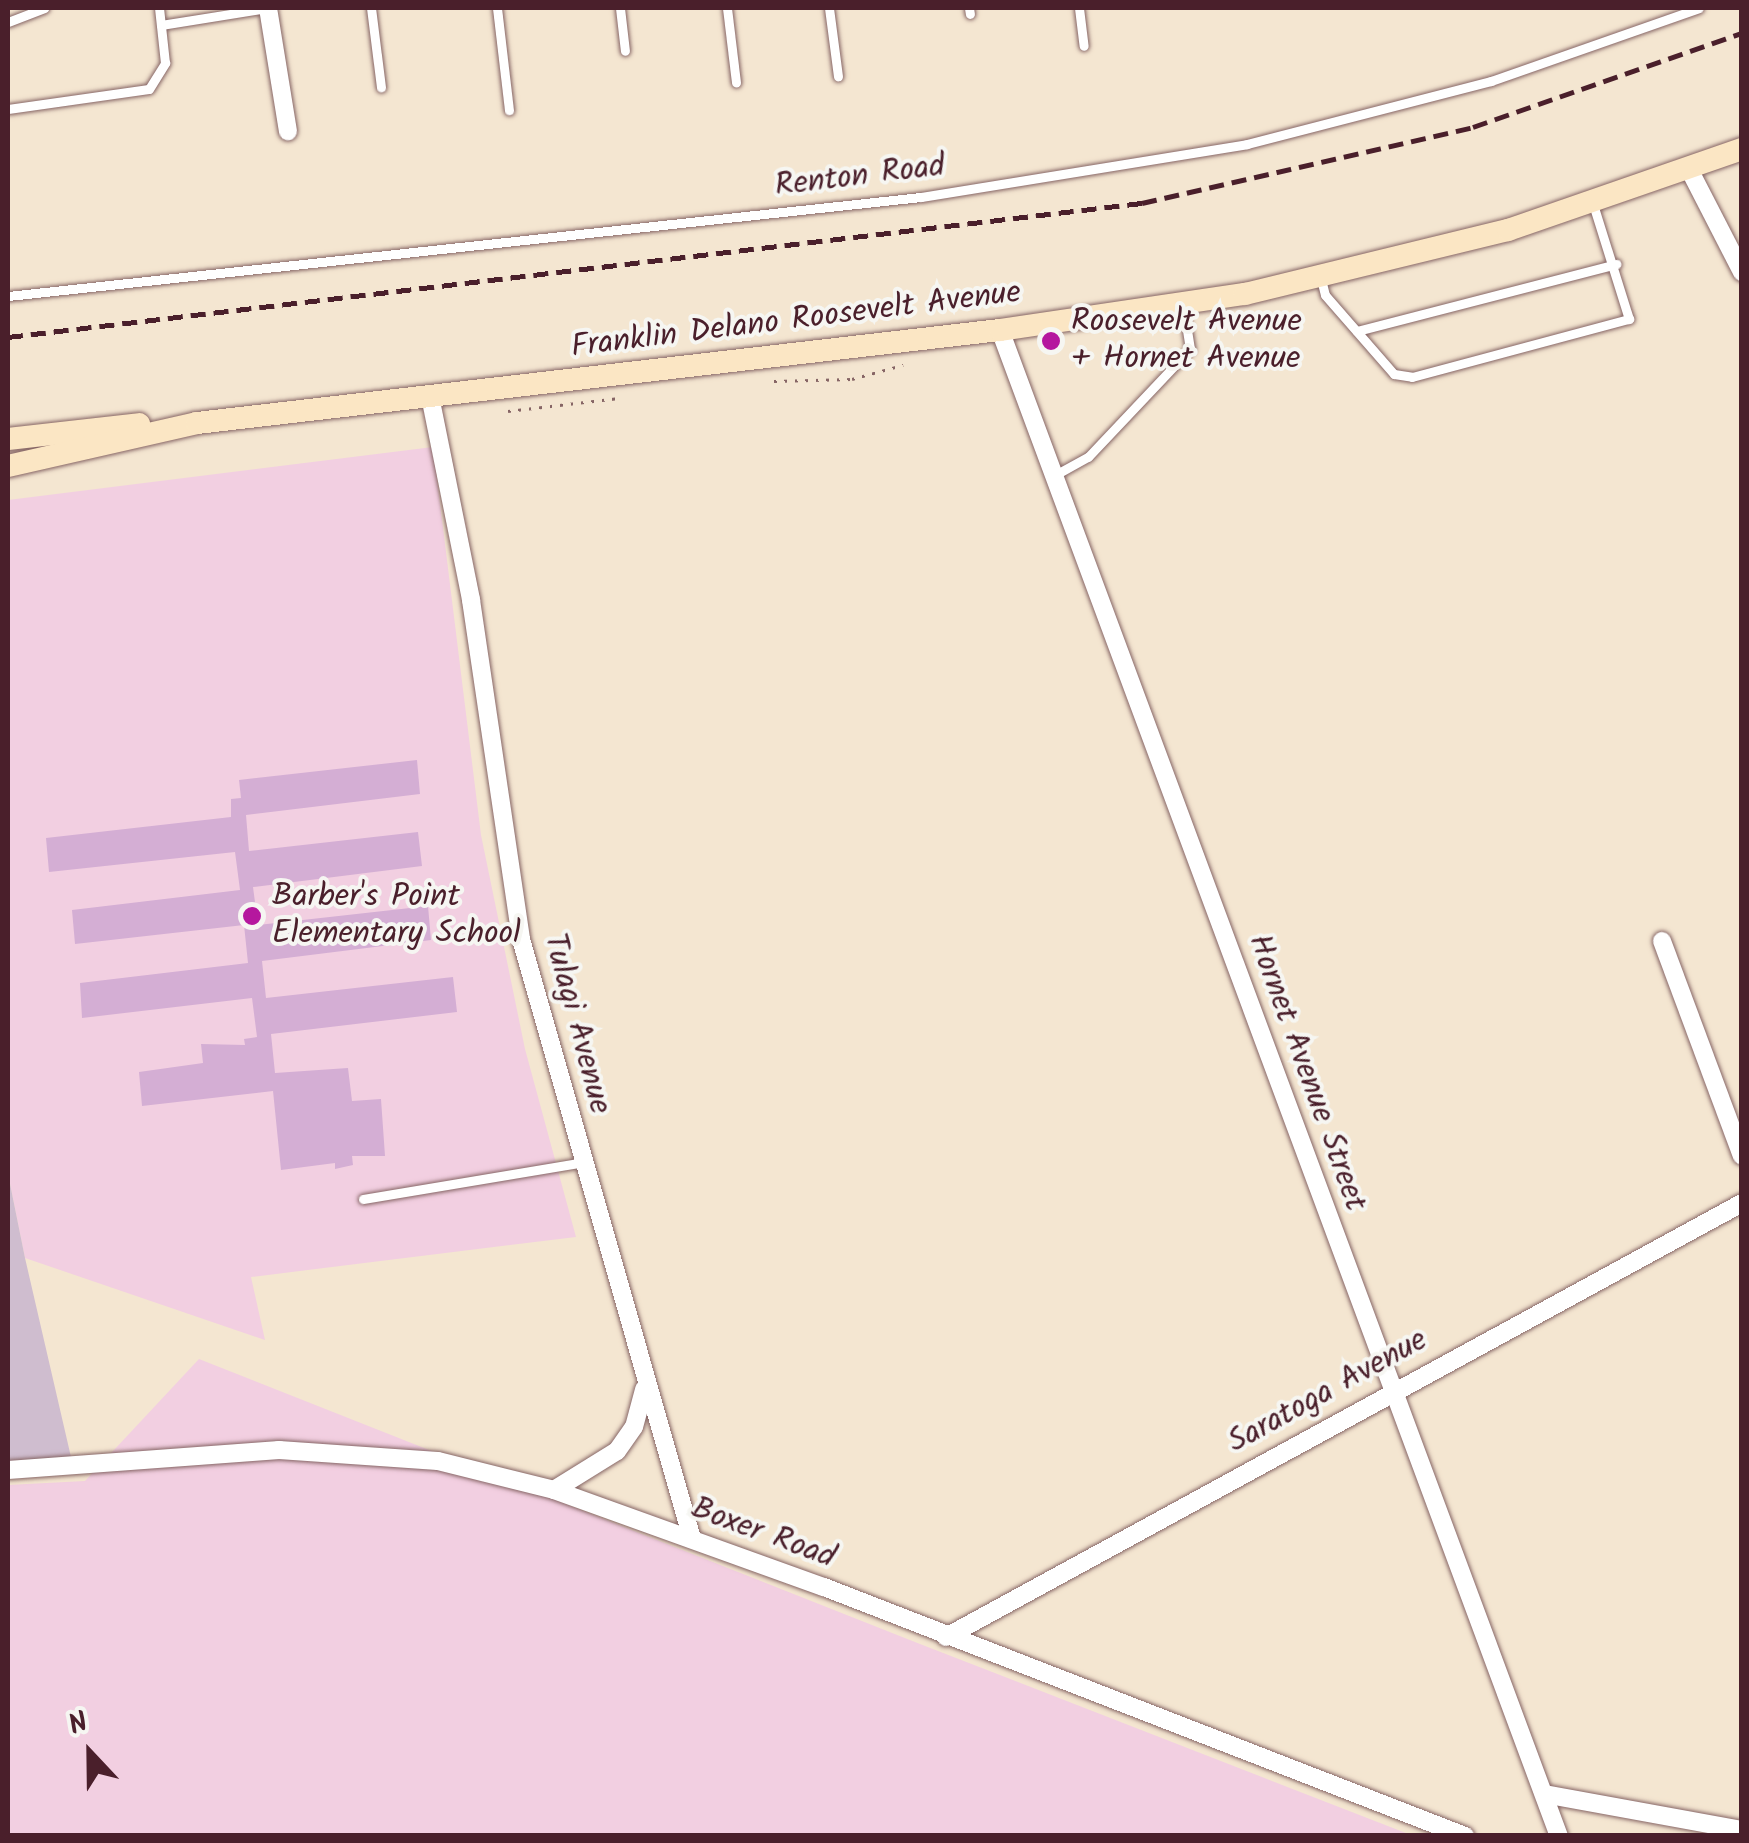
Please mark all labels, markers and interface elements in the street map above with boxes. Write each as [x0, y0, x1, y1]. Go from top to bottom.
street label: Renton Road [773, 148, 947, 206]
street label: Franklin Delano Roosevelt Avenue [569, 274, 1023, 368]
place label: Roosevelt Avenue + Hornet Avenue [1071, 304, 1302, 379]
marker: Roosevelt Avenue + Hornet Avenue [1040, 330, 1062, 352]
place label: Barber's Point Elementary School [272, 879, 521, 954]
marker: Barber's Point Elementary School [241, 905, 263, 927]
street label: Tulagi Avenue [533, 930, 619, 1118]
street label: Hornet Avenue Street [1238, 930, 1374, 1216]
street label: Saratoga Avenue [1222, 1321, 1434, 1463]
street label: Boxer Road [686, 1490, 840, 1578]
text: N [62, 1701, 95, 1749]
north arrow [40, 1703, 140, 1803]

